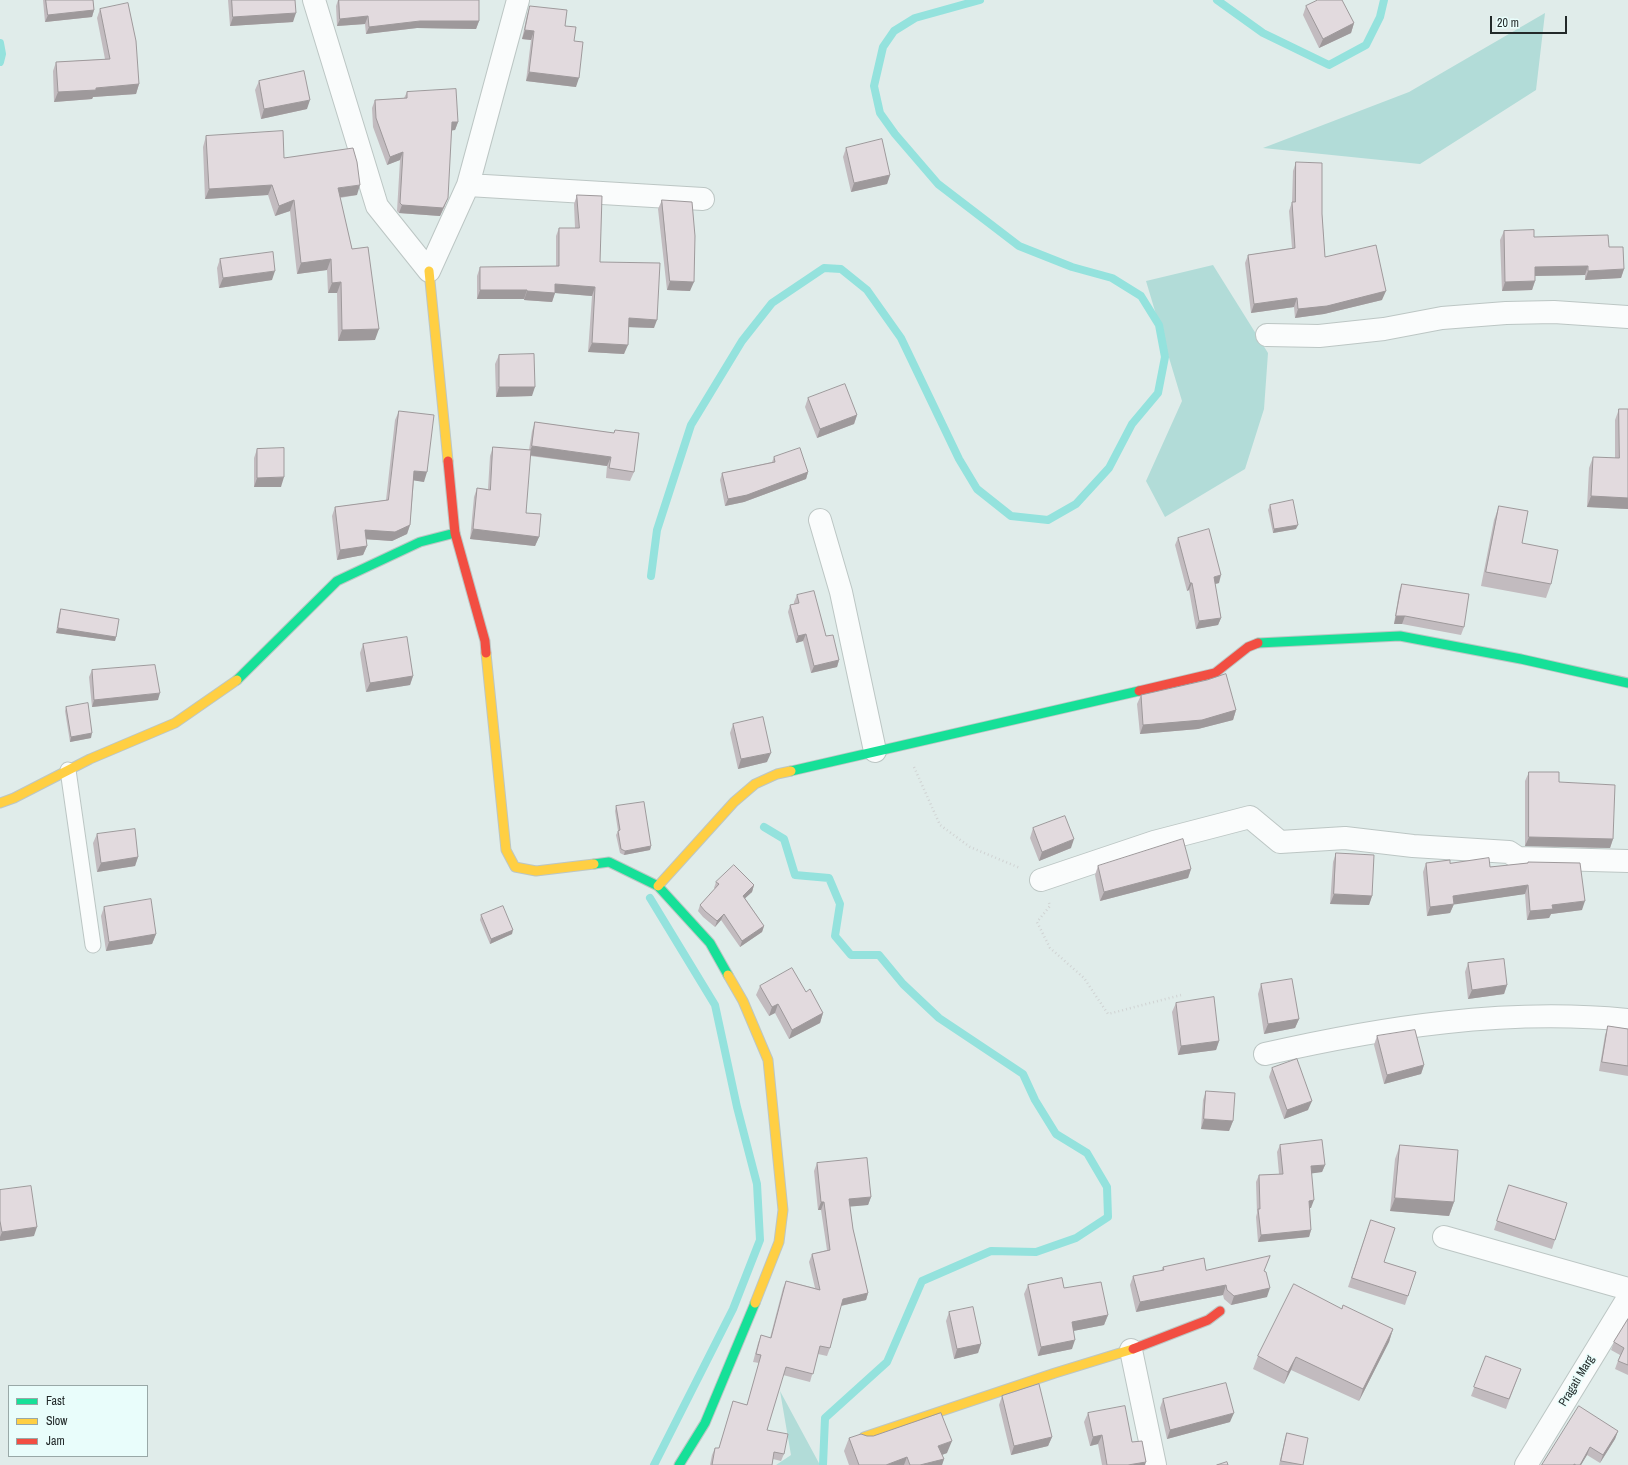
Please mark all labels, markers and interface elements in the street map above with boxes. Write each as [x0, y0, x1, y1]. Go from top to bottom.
scale bar [1492, 8, 1569, 34]
text: 20 m [1497, 15, 1519, 31]
street label: Pragati Marg [1556, 1353, 1598, 1409]
legend [8, 1385, 148, 1457]
text: Fast [46, 1393, 65, 1409]
text: Slow [46, 1413, 67, 1429]
text: Jam [46, 1433, 65, 1449]

